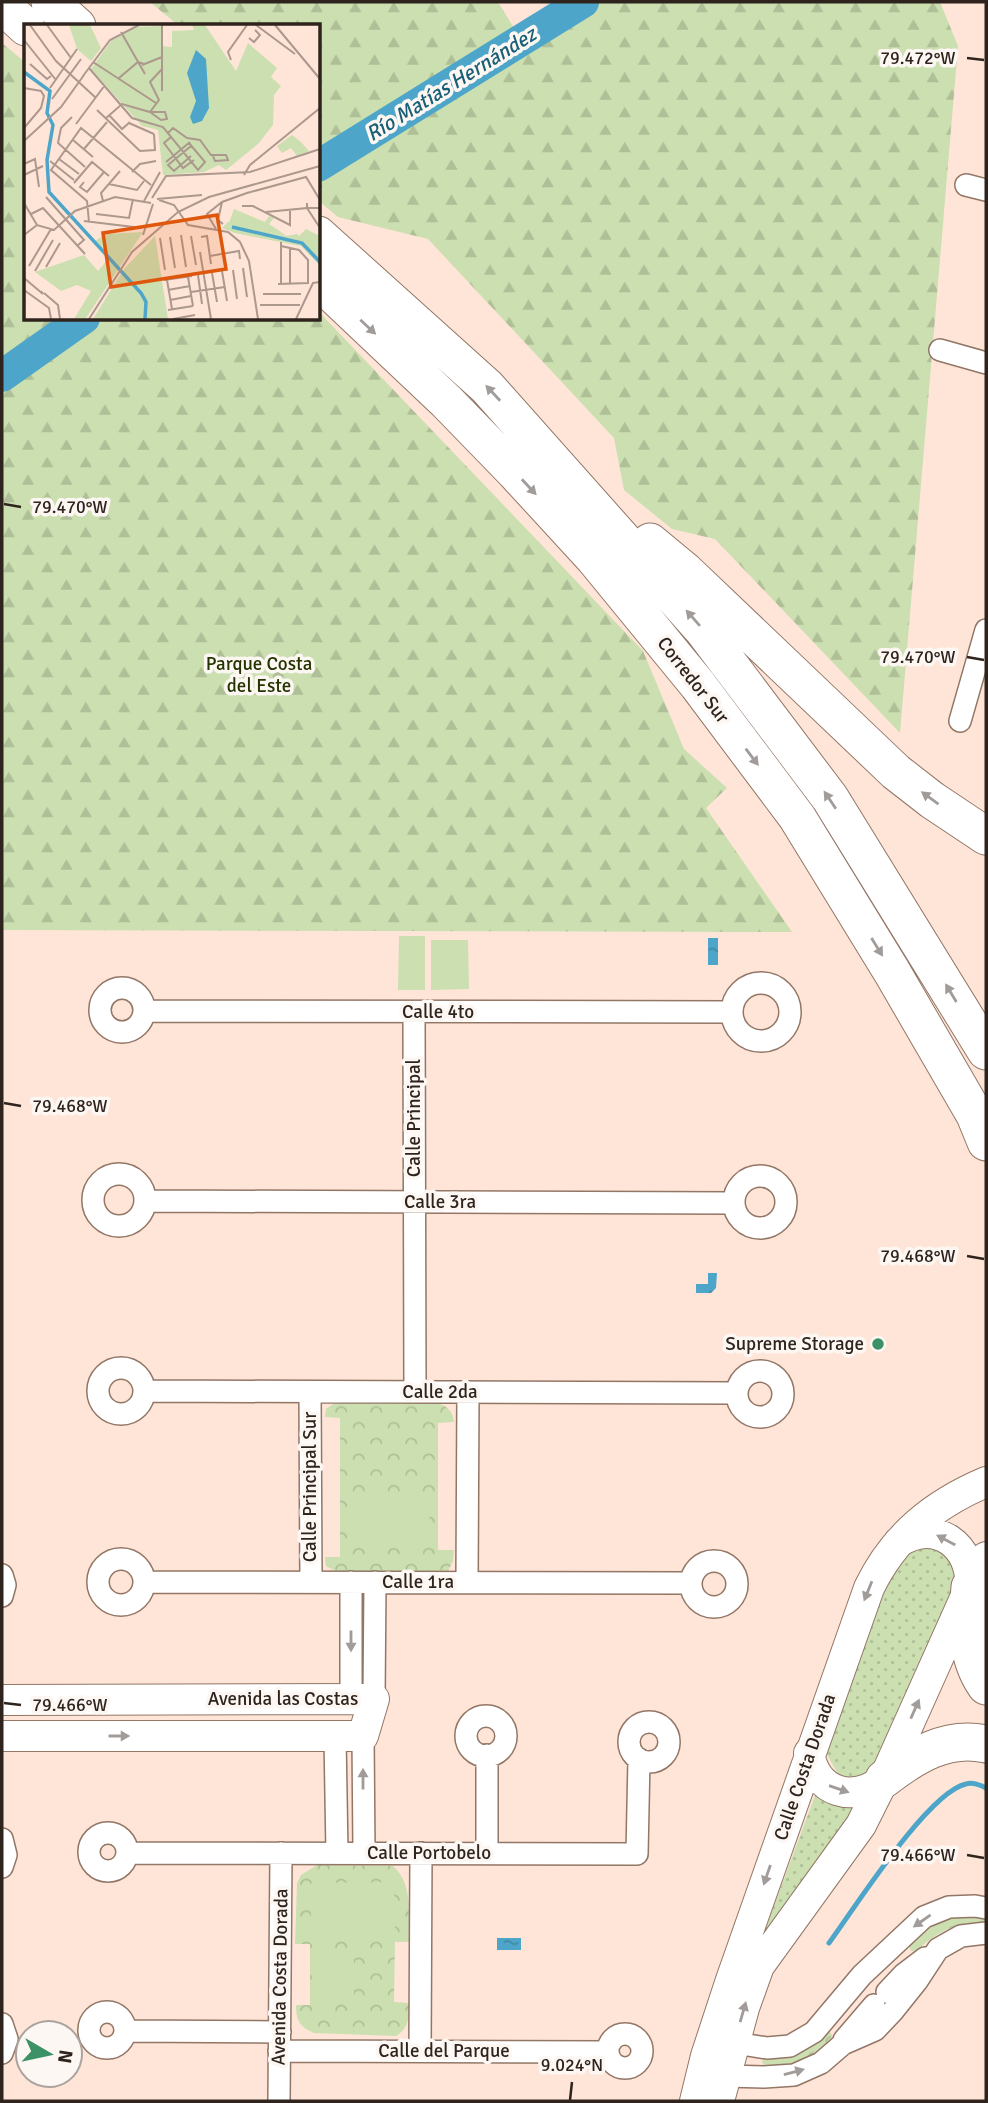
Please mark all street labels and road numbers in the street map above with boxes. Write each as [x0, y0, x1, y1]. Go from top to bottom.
street label: Corredor Sur [652, 632, 734, 728]
street label: Calle 4to [402, 1000, 474, 1024]
street label: Calle Principal [402, 1059, 426, 1177]
street label: Calle 3ra [404, 1190, 476, 1214]
street label: Calle 2da [402, 1380, 478, 1404]
street label: Calle Principal Sur [298, 1412, 322, 1562]
street label: Calle 1ra [382, 1570, 454, 1594]
street label: Avenida las Costas [208, 1687, 358, 1711]
street label: Calle Costa Dorada [769, 1690, 841, 1844]
street label: Calle Portobelo [367, 1841, 491, 1865]
street label: Avenida Costa Dorada [266, 1888, 294, 2066]
street label: Calle del Parque [378, 2039, 510, 2063]

